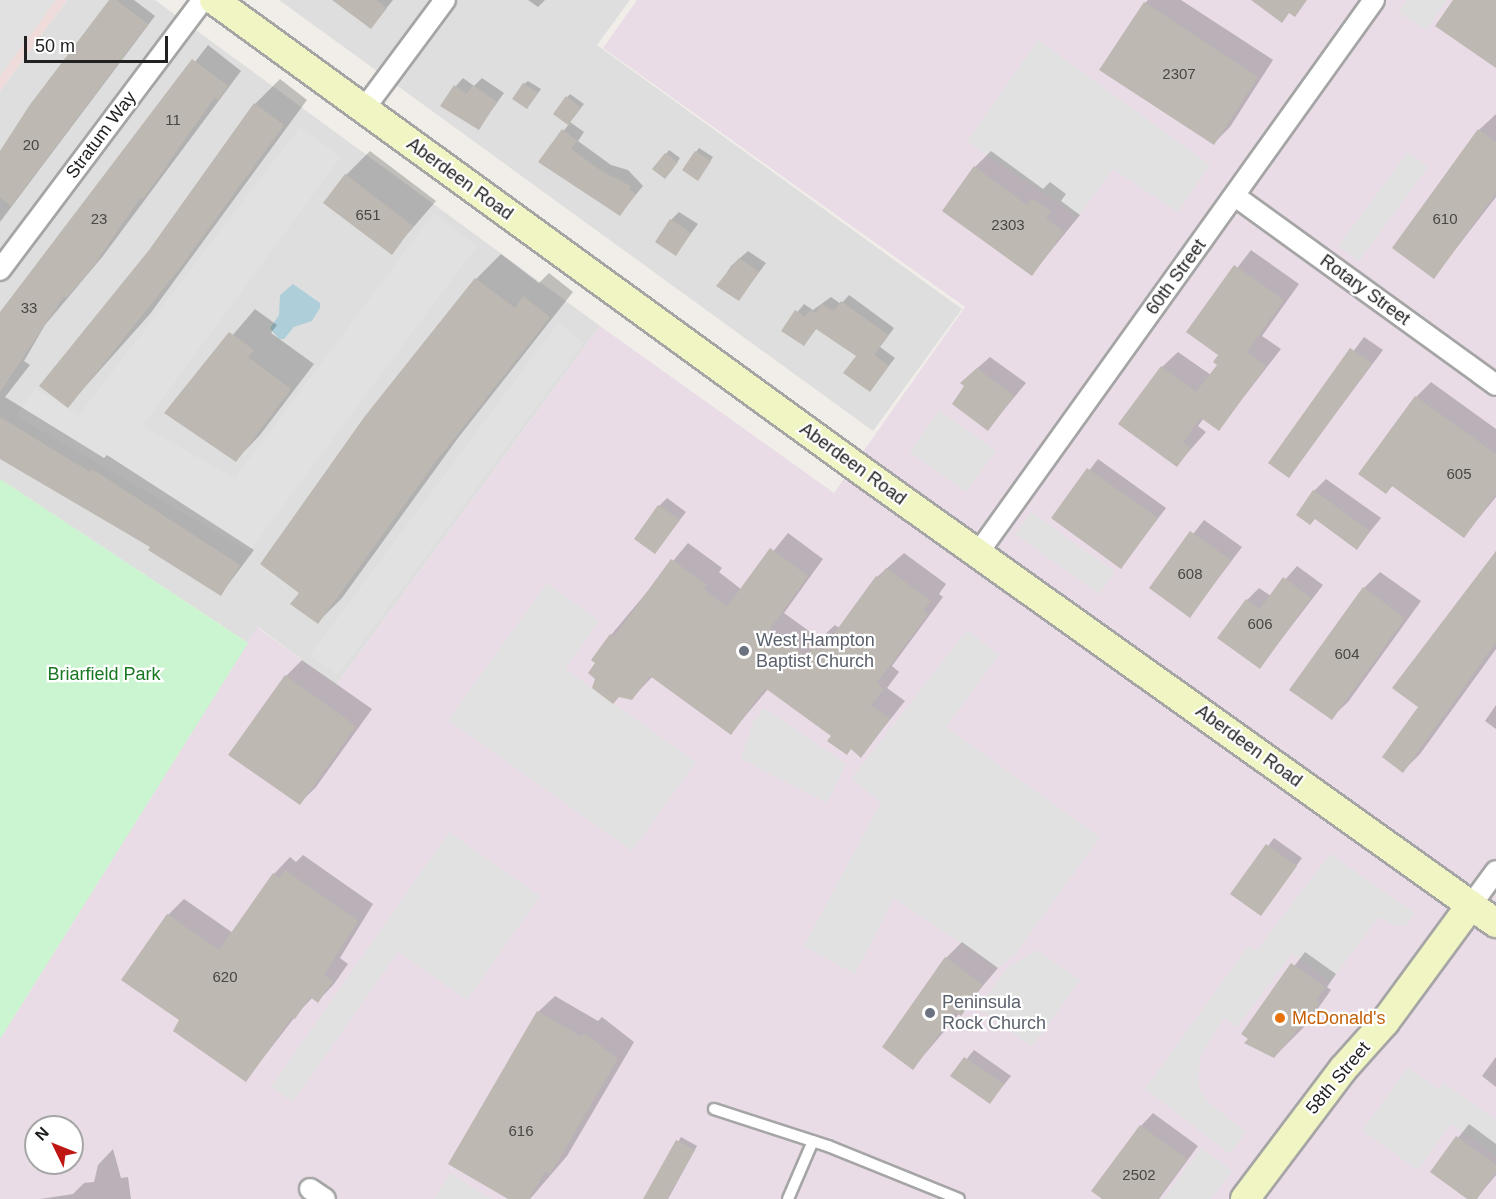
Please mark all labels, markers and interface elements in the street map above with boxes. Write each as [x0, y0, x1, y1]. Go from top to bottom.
scale bar [27, 24, 171, 62]
text: 50 m [35, 36, 75, 56]
house number: 2307 [1162, 65, 1196, 83]
street label: Stratum Way [61, 87, 141, 183]
house number: 11 [165, 111, 181, 129]
street label: Aberdeen Road [403, 133, 517, 225]
house number: 20 [23, 136, 39, 154]
house number: 651 [355, 206, 381, 224]
house number: 23 [91, 210, 107, 228]
house number: 610 [1432, 210, 1458, 228]
house number: 2303 [991, 216, 1025, 234]
street label: 60th Street [1141, 235, 1211, 319]
street label: Rotary Street [1316, 250, 1414, 330]
house number: 33 [21, 299, 37, 317]
street label: Aberdeen Road [796, 418, 910, 510]
house number: 605 [1446, 465, 1472, 483]
house number: 608 [1177, 565, 1203, 583]
house number: 606 [1247, 615, 1273, 633]
place label: West Hampton Baptist Church [756, 630, 875, 672]
marker: West Hampton Baptist Church [737, 644, 751, 658]
house number: 604 [1334, 645, 1360, 663]
park label: Briarfield Park [47, 663, 161, 685]
street label: Aberdeen Road [1192, 700, 1306, 792]
house number: 620 [212, 968, 238, 986]
place label: Peninsula Rock Church [942, 992, 1046, 1034]
marker: Peninsula Rock Church [923, 1006, 937, 1020]
place label: McDonald's [1292, 1007, 1385, 1029]
marker: McDonald's [1273, 1011, 1287, 1025]
street label: 58th Street [1301, 1037, 1375, 1119]
north arrow [24, 1115, 84, 1175]
house number: 616 [508, 1122, 534, 1140]
text: N [32, 1124, 52, 1144]
house number: 2502 [1122, 1166, 1156, 1184]

